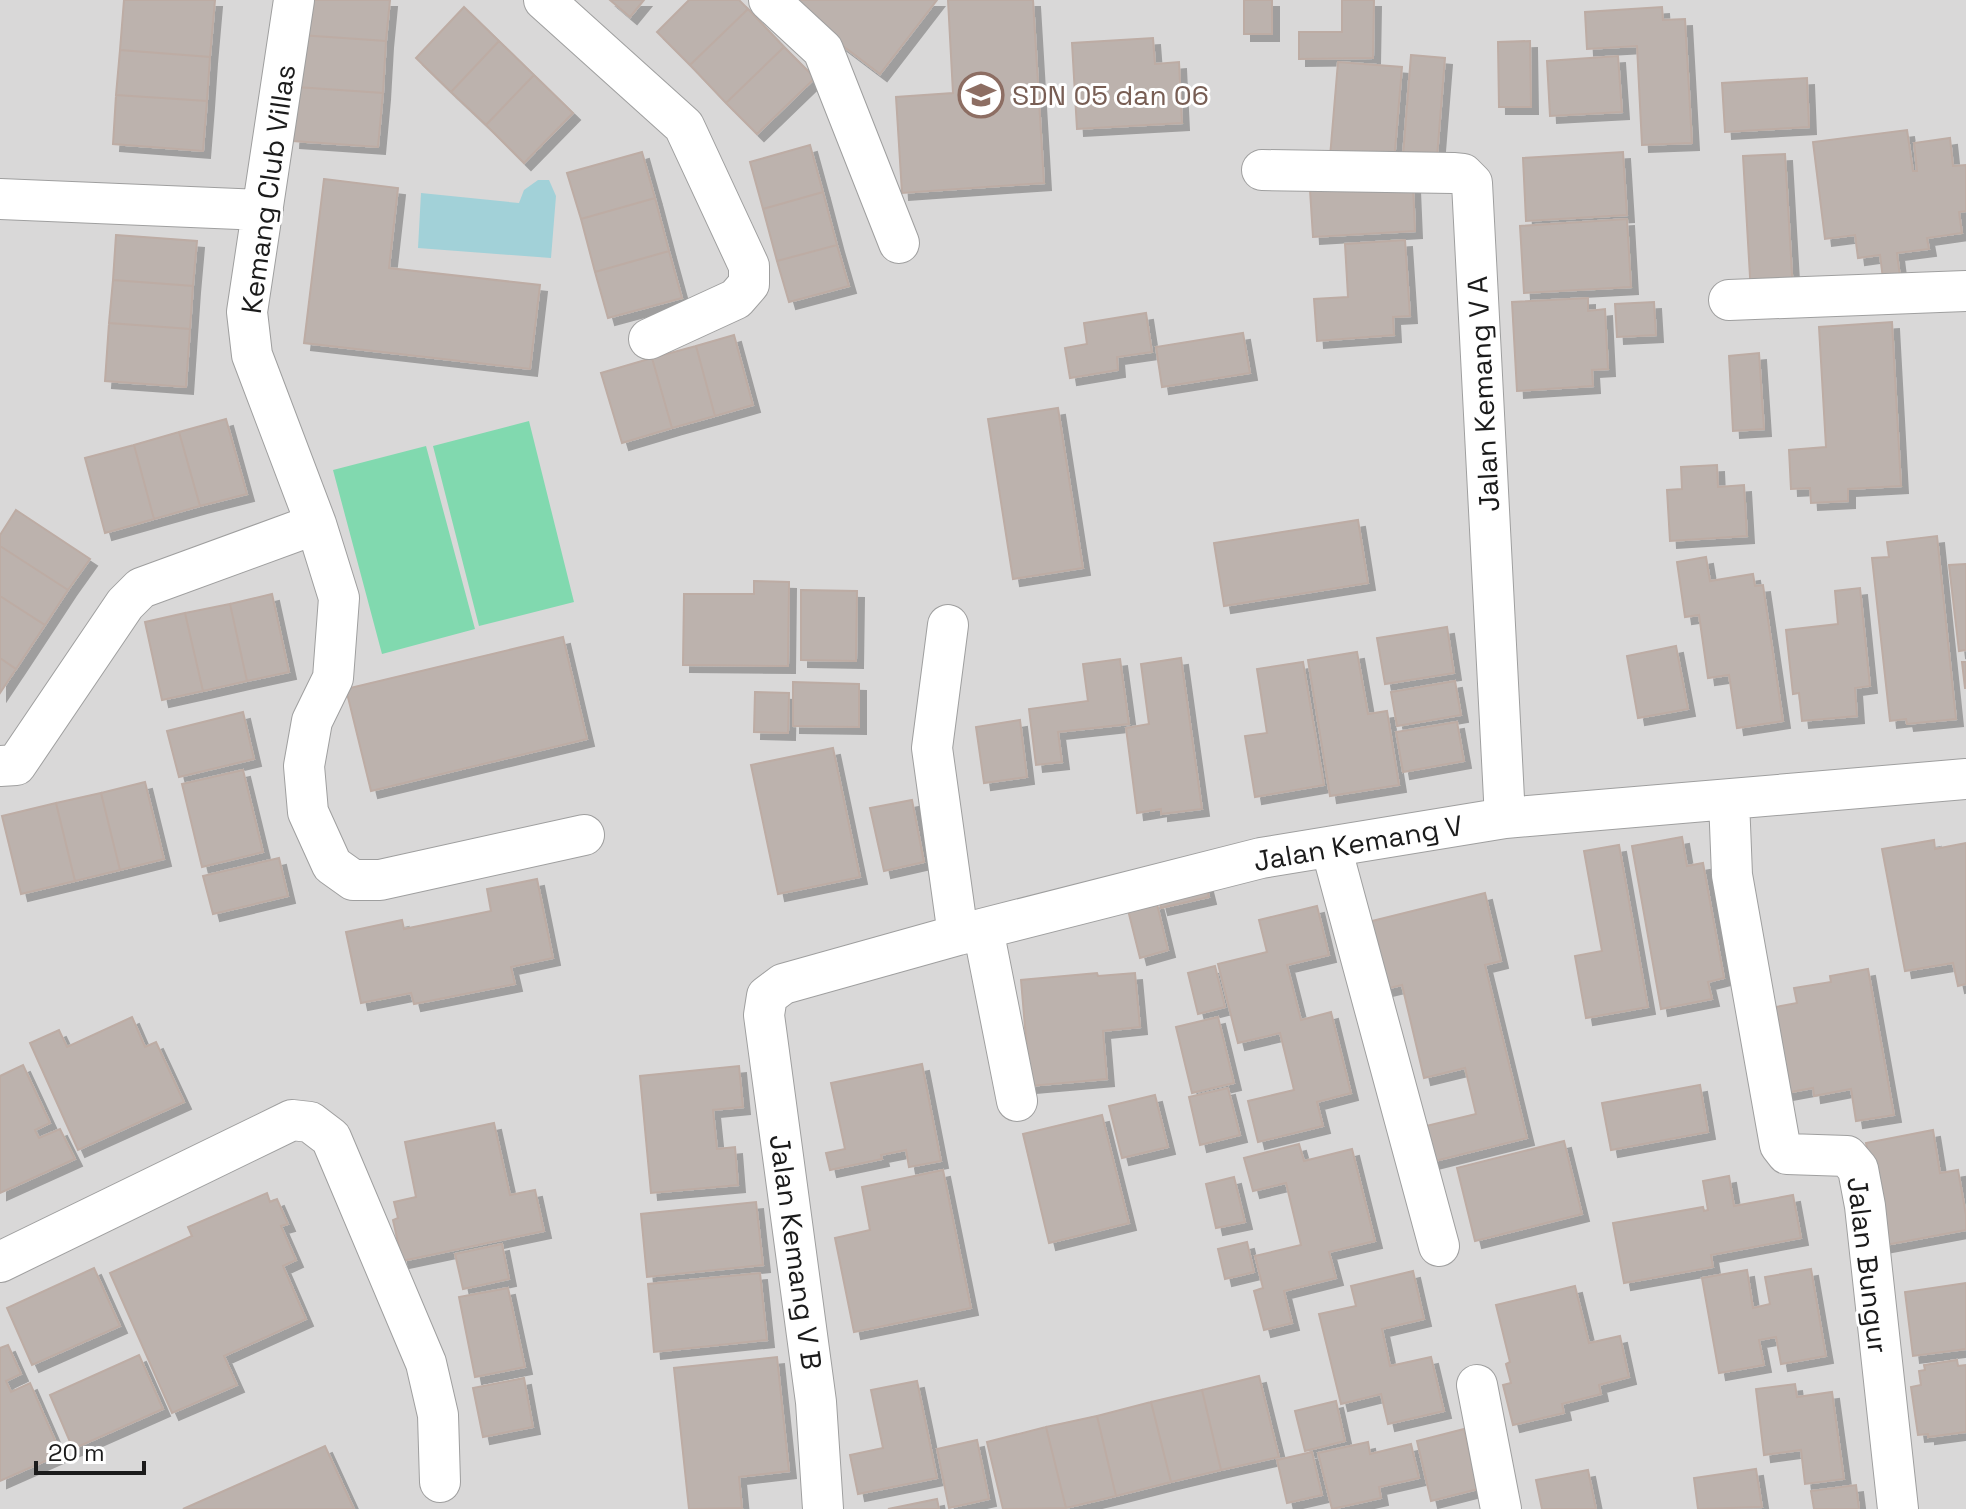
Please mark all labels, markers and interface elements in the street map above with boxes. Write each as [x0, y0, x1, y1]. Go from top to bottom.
street label: Kemang Club Villas [233, 62, 303, 316]
school or university icon: SDN 05 dan 06 [957, 71, 1005, 119]
place label: SDN 05 dan 06 [1012, 77, 1209, 113]
street label: Jalan Kemang V A [1459, 275, 1507, 513]
street label: Jalan Kemang V [1251, 807, 1465, 879]
street label: Jalan Kemang V B [762, 1132, 830, 1372]
street label: Jalan Bungur [1839, 1175, 1897, 1355]
scale bar [36, 1425, 144, 1475]
text: 20 m [48, 1437, 105, 1468]

